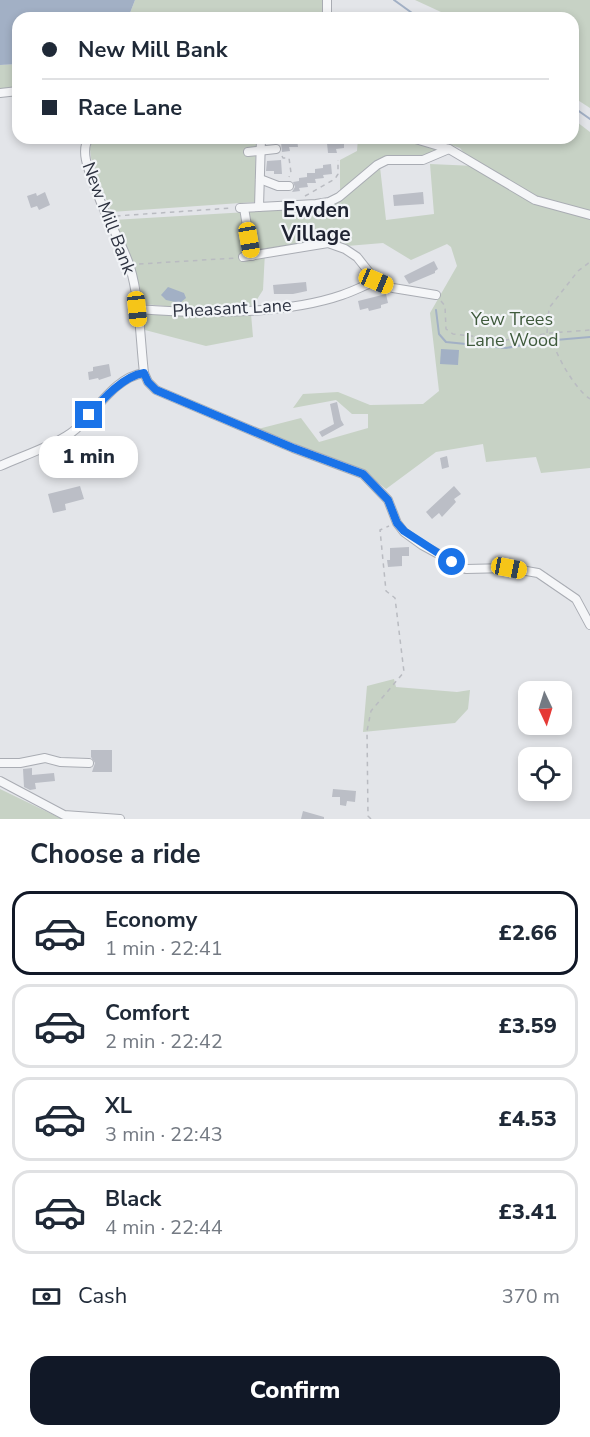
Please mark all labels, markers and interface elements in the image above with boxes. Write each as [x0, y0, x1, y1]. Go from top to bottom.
text: New Mill Bank [78, 35, 227, 65]
text: Race Lane [78, 93, 182, 123]
street label: New Mill Bank [77, 158, 142, 278]
district label: Ewden Village [280, 196, 351, 248]
car [237, 221, 261, 259]
car [356, 266, 396, 296]
car [126, 290, 148, 328]
street label: Pheasant Lane [172, 293, 292, 323]
park label: Yew Trees Lane Wood [465, 307, 559, 352]
route end [75, 401, 102, 428]
callout: 1 min [40, 436, 138, 478]
text: 1 min [62, 443, 115, 470]
route start [438, 548, 465, 575]
car [490, 556, 528, 580]
north arrow [518, 681, 572, 735]
map controls [518, 681, 572, 801]
button: locate [518, 747, 572, 801]
text: Choose a ride [30, 836, 201, 873]
text: Economy [105, 905, 197, 935]
icon: car [33, 906, 87, 960]
text: £2.66 [498, 918, 557, 948]
text: 1 min · 22:41 [105, 935, 223, 962]
text: Comfort [105, 998, 189, 1028]
icon: car [33, 999, 87, 1053]
text: £3.59 [498, 1011, 557, 1041]
text: 2 min · 22:42 [105, 1028, 223, 1055]
text: XL [105, 1091, 132, 1121]
icon: car [33, 1092, 87, 1146]
text: £4.53 [498, 1104, 557, 1134]
text: 3 min · 22:43 [105, 1121, 223, 1148]
text: Black [105, 1184, 161, 1214]
icon: car [33, 1185, 87, 1239]
text: £3.41 [498, 1197, 557, 1227]
text: 4 min · 22:44 [105, 1214, 223, 1241]
icon: cash [30, 1280, 63, 1313]
text: Cash [78, 1281, 127, 1311]
text: 370 m [502, 1283, 560, 1310]
button: Confirm [30, 1356, 560, 1425]

